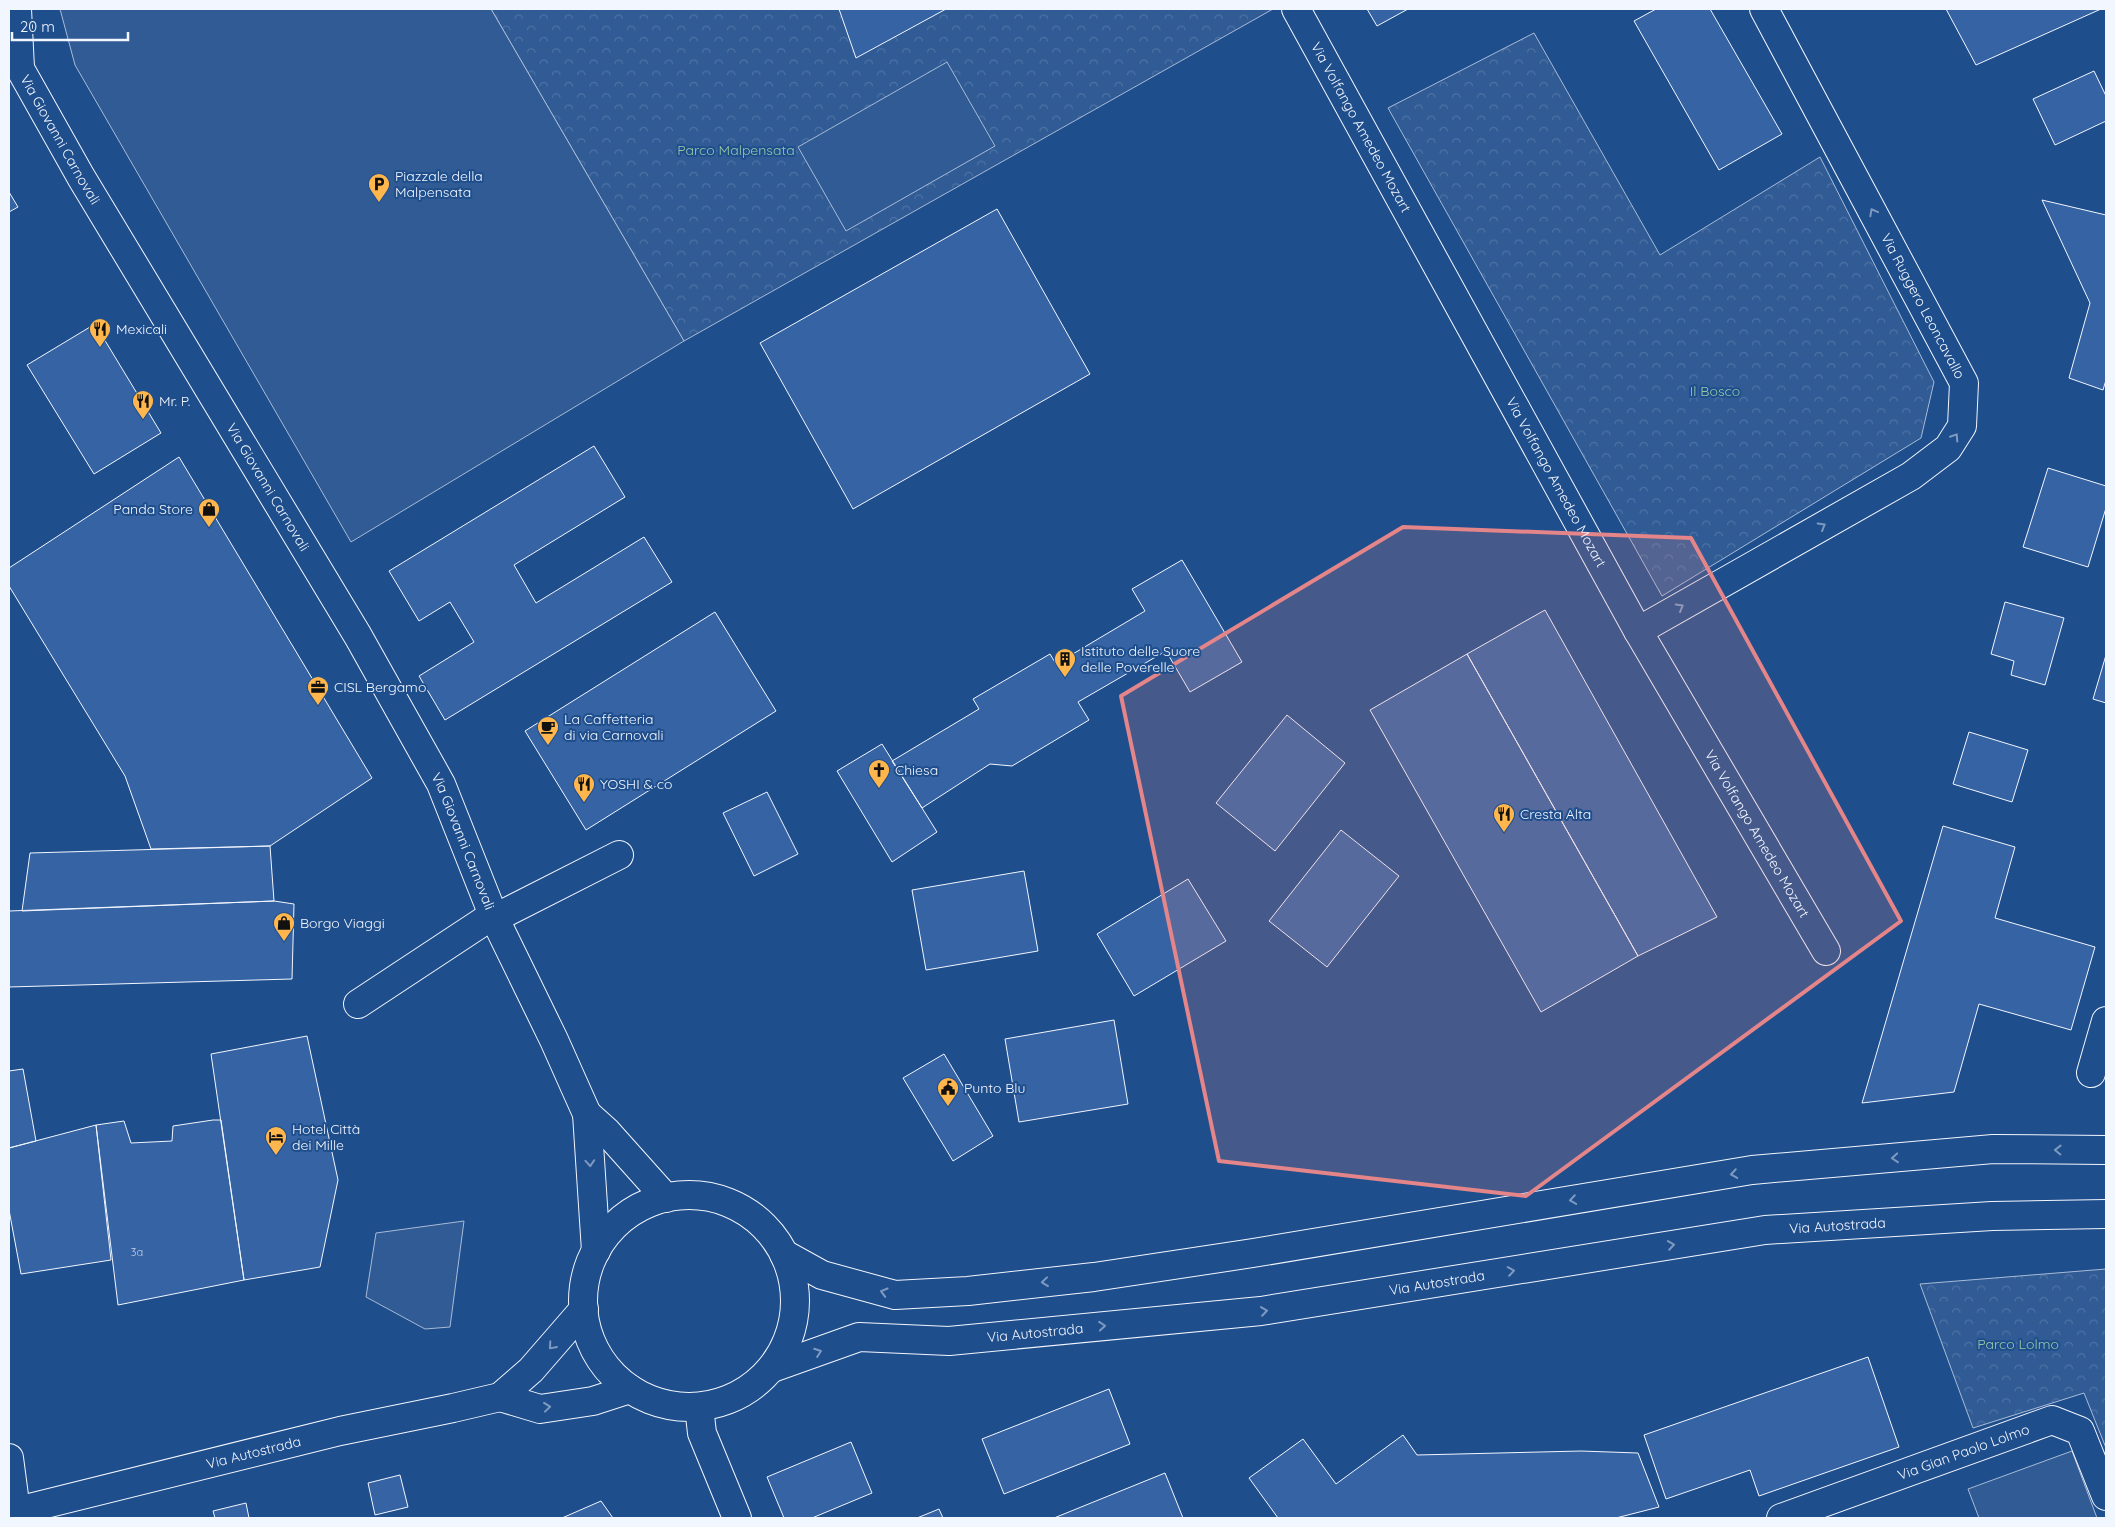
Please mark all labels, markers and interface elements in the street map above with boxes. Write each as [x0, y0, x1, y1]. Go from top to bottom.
scale bar [12, 10, 129, 42]
text: 20 m [20, 17, 55, 36]
street label: Via Volfango Amedeo Mozart [1307, 39, 1415, 216]
street label: Via Giovanni Carnovali [16, 71, 104, 208]
park label: Parco Malpensata [677, 141, 795, 159]
place label: Piazzale della Malpensata [395, 167, 483, 201]
parking icon: Piazzale della Malpensata [367, 172, 391, 203]
one-way arrow [1869, 208, 1879, 217]
street label: Via Ruggero Leoncavallo [1877, 230, 1969, 382]
restaurant icon: Mexicali [88, 317, 112, 348]
place label: Mexicali [116, 320, 167, 338]
park label: Il Bosco [1690, 382, 1740, 400]
restaurant icon: Mr. P. [131, 389, 155, 420]
place label: Mr. P. [159, 392, 190, 410]
street label: Via Volfango Amedeo Mozart [1502, 394, 1610, 571]
street label: Via Giovanni Carnovali [223, 420, 314, 554]
one-way arrow [1949, 433, 1959, 442]
shop icon: Panda Store [197, 497, 221, 528]
place label: Panda Store [113, 500, 193, 518]
one-way arrow [1816, 523, 1825, 533]
one-way arrow [1675, 603, 1684, 613]
place label: Istituto delle Suore delle Poverelle [1081, 642, 1200, 676]
building icon: Istituto delle Suore delle Poverelle [1053, 647, 1077, 678]
office icon: CISL Bergamo [306, 675, 330, 706]
place label: CISL Bergamo [334, 678, 426, 696]
place label: La Caffetteria di via Carnovali [564, 710, 664, 744]
cafe icon: La Caffetteria di via Carnovali [536, 715, 560, 746]
street label: Via Volfango Amedeo Mozart [1701, 747, 1814, 921]
church icon: Chiesa [867, 758, 891, 789]
place label: Chiesa [895, 761, 938, 779]
street label: Via Giovanni Carnovali [427, 769, 499, 912]
restaurant icon: YOSHI & co [572, 772, 596, 803]
place label: YOSHI & co [600, 775, 673, 793]
restaurant icon: Cresta Alta [1492, 802, 1516, 833]
place label: Cresta Alta [1520, 805, 1591, 823]
shop icon: Borgo Viaggi [272, 911, 296, 942]
place label: Borgo Viaggi [300, 914, 385, 932]
public building icon: Punto Blu [936, 1076, 960, 1107]
place label: Punto Blu [964, 1079, 1025, 1097]
place label: Hotel Città dei Mille [292, 1120, 360, 1154]
hotel icon: Hotel Città dei Mille [264, 1125, 288, 1156]
one-way arrow [2053, 1145, 2061, 1155]
one-way arrow [1891, 1152, 1899, 1163]
one-way arrow [584, 1159, 595, 1167]
one-way arrow [1729, 1168, 1738, 1178]
one-way arrow [1569, 1195, 1578, 1205]
street label: Via Autostrada [1789, 1214, 1886, 1237]
one-way arrow [1667, 1240, 1675, 1250]
house number: 3a [131, 1245, 143, 1259]
street label: Via Autostrada [1388, 1266, 1486, 1299]
one-way arrow [1507, 1266, 1515, 1277]
one-way arrow [1041, 1276, 1049, 1287]
one-way arrow [880, 1288, 888, 1298]
one-way arrow [1260, 1306, 1268, 1317]
street label: Via Autostrada [986, 1319, 1084, 1346]
one-way arrow [1098, 1321, 1106, 1332]
park label: Parco Lolmo [1977, 1335, 2059, 1353]
one-way arrow [549, 1340, 558, 1349]
one-way arrow [813, 1348, 822, 1358]
one-way arrow [544, 1402, 552, 1413]
street label: Via Gian Paolo Lolmo [1895, 1420, 2032, 1484]
street label: Via Autostrada [205, 1432, 303, 1473]

